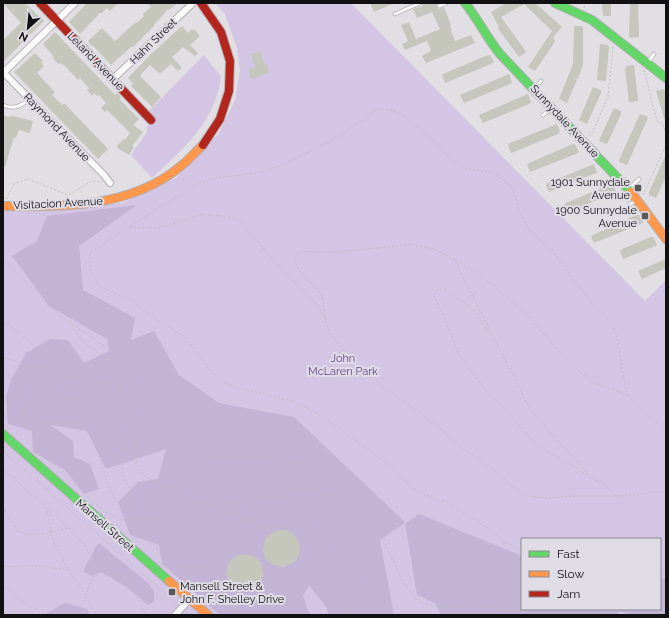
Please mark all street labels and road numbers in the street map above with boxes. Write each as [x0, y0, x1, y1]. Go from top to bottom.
street label: Hahn Street [127, 16, 180, 67]
street label: Leland Avenue [65, 29, 127, 94]
street label: Sunnydale Avenue [527, 82, 602, 161]
street label: Raymond Avenue [21, 91, 93, 165]
street label: Visitacion Avenue [13, 195, 104, 212]
street label: Mansell Street [73, 497, 137, 554]

